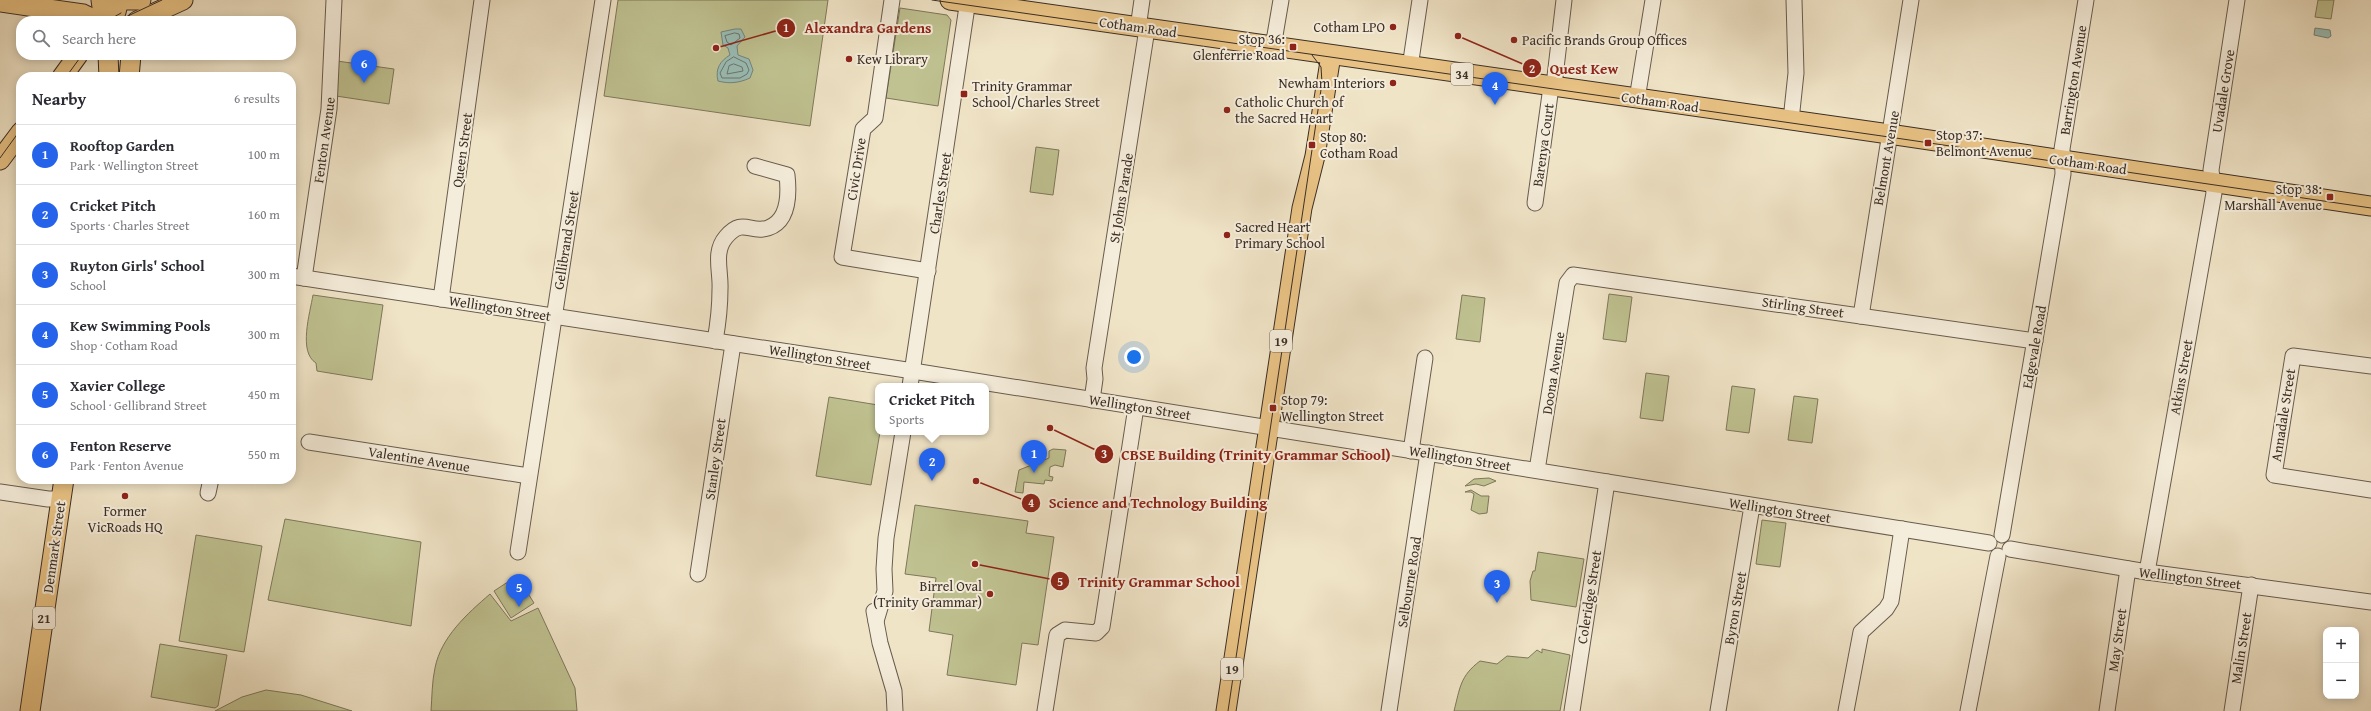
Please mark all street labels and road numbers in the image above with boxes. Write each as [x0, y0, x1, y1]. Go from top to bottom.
street label: Cotham Road [1098, 12, 1179, 42]
street label: Barrington Avenue [2054, 23, 2092, 136]
street label: Uvadale Grove [2207, 47, 2240, 134]
road number: 34 [1451, 63, 1473, 85]
street label: Cotham Road [1620, 87, 1701, 117]
street label: Fenton Avenue [308, 95, 340, 184]
street label: Barenya Court [1527, 102, 1559, 188]
street label: Belmont Avenue [1868, 109, 1904, 207]
street label: Queen Street [447, 111, 477, 189]
street label: Civic Drive [841, 136, 871, 202]
street label: Cotham Road [2048, 149, 2129, 179]
street label: Charles Street [924, 151, 956, 235]
street label: St Johns Parade [1104, 151, 1138, 245]
street label: Gellibrand Street [548, 189, 584, 291]
street label: Wellington Street [448, 290, 552, 326]
street label: Stirling Street [1761, 291, 1845, 323]
street label: Edgevale Road [2017, 303, 2051, 390]
road number: 19 [1270, 330, 1292, 352]
street label: Doona Avenue [1537, 330, 1569, 416]
street label: Atkins Street [2165, 338, 2197, 416]
street label: Wellington Street [768, 339, 872, 375]
street label: Annadale Street [2266, 367, 2300, 463]
street label: Wellington Street [1088, 389, 1192, 425]
street label: Stanley Street [699, 417, 731, 501]
street label: Wellington Street [1408, 440, 1512, 476]
street label: Valentine Avenue [367, 441, 472, 477]
street label: Wellington Street [1728, 492, 1832, 528]
street label: Denmark Street [38, 500, 70, 594]
street label: Selbourne Road [1392, 535, 1426, 629]
street label: Coleridge Street [1572, 549, 1606, 645]
street label: Wellington Street [2138, 562, 2242, 594]
street label: Byron Street [1719, 570, 1751, 646]
road number: 21 [33, 607, 55, 629]
street label: May Street [2103, 607, 2131, 673]
street label: Malin Street [2225, 611, 2257, 685]
road number: 19 [1221, 658, 1243, 680]

